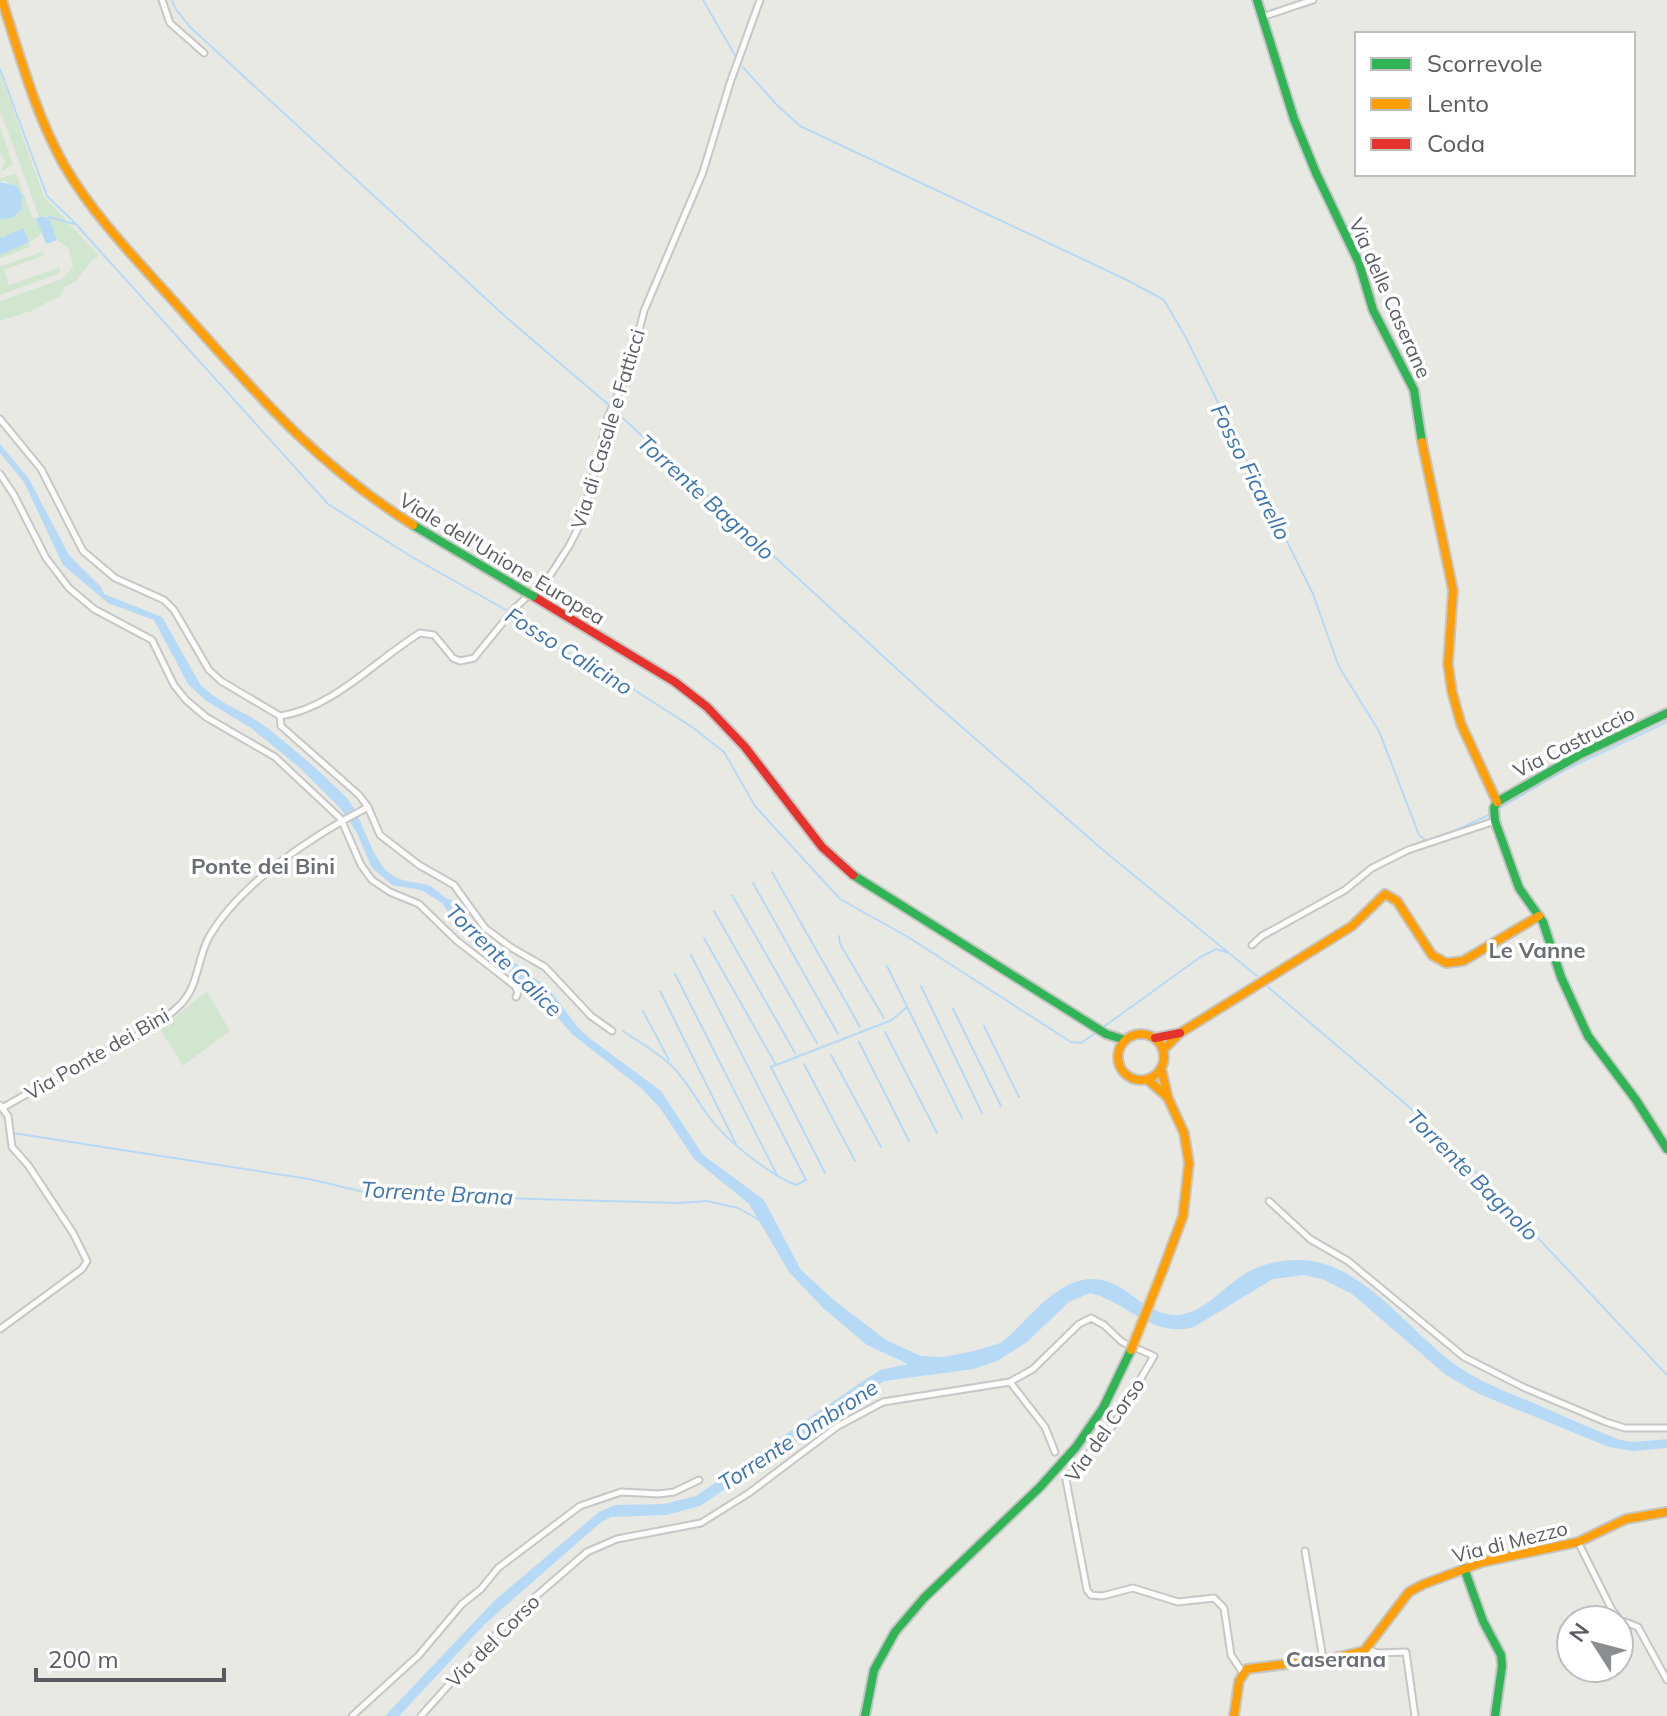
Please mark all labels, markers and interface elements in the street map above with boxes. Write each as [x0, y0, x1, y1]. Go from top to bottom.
legend [1355, 32, 1635, 176]
text: Scorrevole [1427, 48, 1543, 78]
text: Lento [1427, 88, 1489, 118]
text: Coda [1427, 128, 1485, 158]
street label: Via delle Caserane [1344, 214, 1437, 382]
street label: Via di Casale e Fatticci [565, 326, 650, 532]
water label: Fosso Ficarello [1205, 399, 1297, 545]
water label: Torrente Bagnolo [632, 428, 780, 566]
street label: Viale dell'Unione Europea [395, 487, 610, 630]
water label: Fosso Calicino [500, 601, 638, 701]
street label: Via Castruccio [1509, 700, 1639, 783]
district label: Ponte dei Bini [191, 852, 335, 880]
water label: Torrente Calice [440, 897, 568, 1023]
district label: Le Vanne [1488, 936, 1586, 964]
street label: Via Ponte dei Bini [20, 1002, 173, 1105]
water label: Torrente Bagnolo [1401, 1103, 1545, 1247]
water label: Torrente Brana [360, 1175, 514, 1211]
water label: Torrente Ombrone [713, 1373, 883, 1497]
street label: Via del Corso [1059, 1373, 1150, 1487]
street label: Via di Mezzo [1450, 1515, 1570, 1568]
street label: Via del Corso [441, 1589, 545, 1693]
north arrow [1555, 1604, 1635, 1684]
text: N [1563, 1617, 1595, 1647]
scale bar [36, 1632, 224, 1682]
text: 200 m [48, 1644, 119, 1674]
district label: Caserana [1286, 1645, 1386, 1673]

